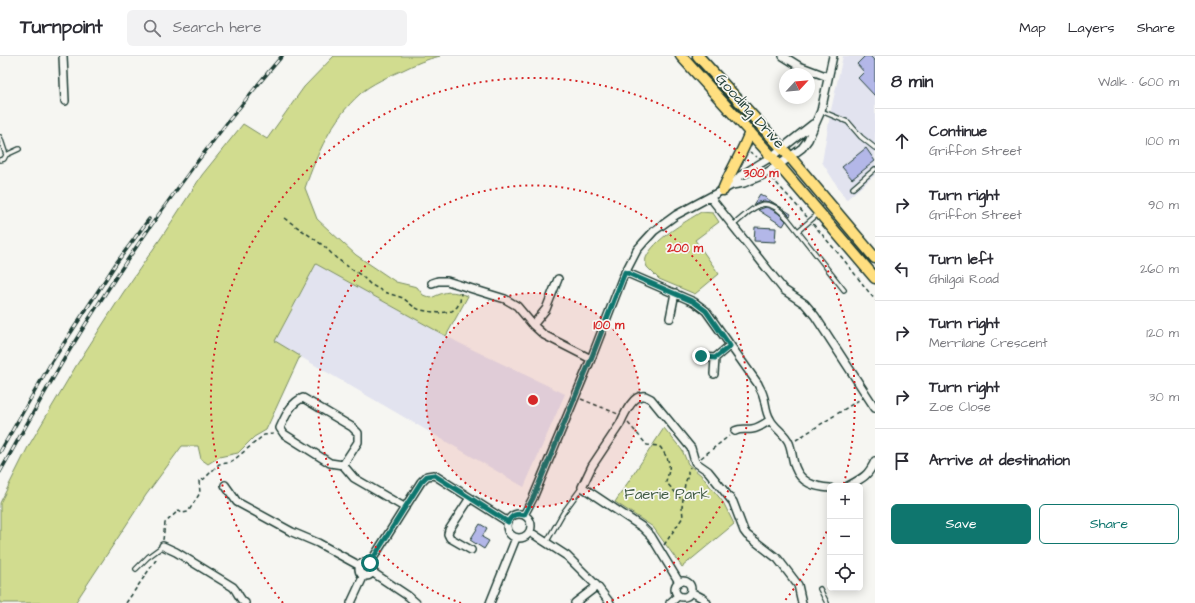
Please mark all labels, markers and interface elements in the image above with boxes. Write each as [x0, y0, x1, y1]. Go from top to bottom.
search box [127, 10, 407, 46]
text: Turnpoint [20, 14, 103, 41]
icon: search [141, 17, 163, 39]
text: Search here [173, 17, 261, 38]
text: Map [1019, 18, 1046, 38]
text: Layers [1068, 18, 1115, 38]
text: Share [1137, 18, 1175, 38]
north arrow [779, 68, 815, 104]
street label: Gooding Drive [710, 69, 789, 154]
text: 8 min [891, 70, 933, 94]
text: Walk · 600 m [1098, 73, 1179, 91]
text: Continue [929, 121, 987, 142]
icon: ahead [891, 130, 913, 152]
text: 100 m [1146, 132, 1179, 150]
text: Griffon Street [929, 142, 1022, 160]
text: 300 m [742, 165, 779, 182]
text: Turn right [929, 185, 1000, 206]
icon: right [891, 194, 913, 216]
text: 90 m [1148, 196, 1179, 214]
text: Griffon Street [929, 206, 1022, 224]
text: 200 m [666, 240, 704, 257]
text: Turn left [929, 249, 993, 270]
icon: left [891, 258, 913, 280]
text: 260 m [1140, 260, 1179, 278]
text: Ghilgai Road [929, 270, 999, 288]
text: Turn right [929, 313, 1000, 334]
text: 100 m [594, 317, 625, 334]
icon: right [891, 322, 913, 344]
text: 120 m [1146, 324, 1179, 342]
text: Merrilane Crescent [929, 334, 1047, 352]
route end [692, 347, 710, 365]
text: Turn right [929, 377, 1000, 398]
icon: right [891, 386, 913, 408]
text: 30 m [1149, 388, 1179, 406]
centre of rings [526, 393, 540, 407]
text: Zoe Close [929, 398, 991, 416]
icon: arrive [891, 450, 913, 472]
text: Arrive at destination [929, 450, 1070, 471]
map controls [827, 483, 863, 591]
button: + [827, 483, 863, 519]
park label: Faerie Park [624, 484, 710, 505]
button: Save [891, 504, 1031, 544]
button: Share [1039, 504, 1179, 544]
button: − [827, 519, 863, 555]
route start [361, 554, 379, 572]
button: locate [827, 555, 863, 591]

